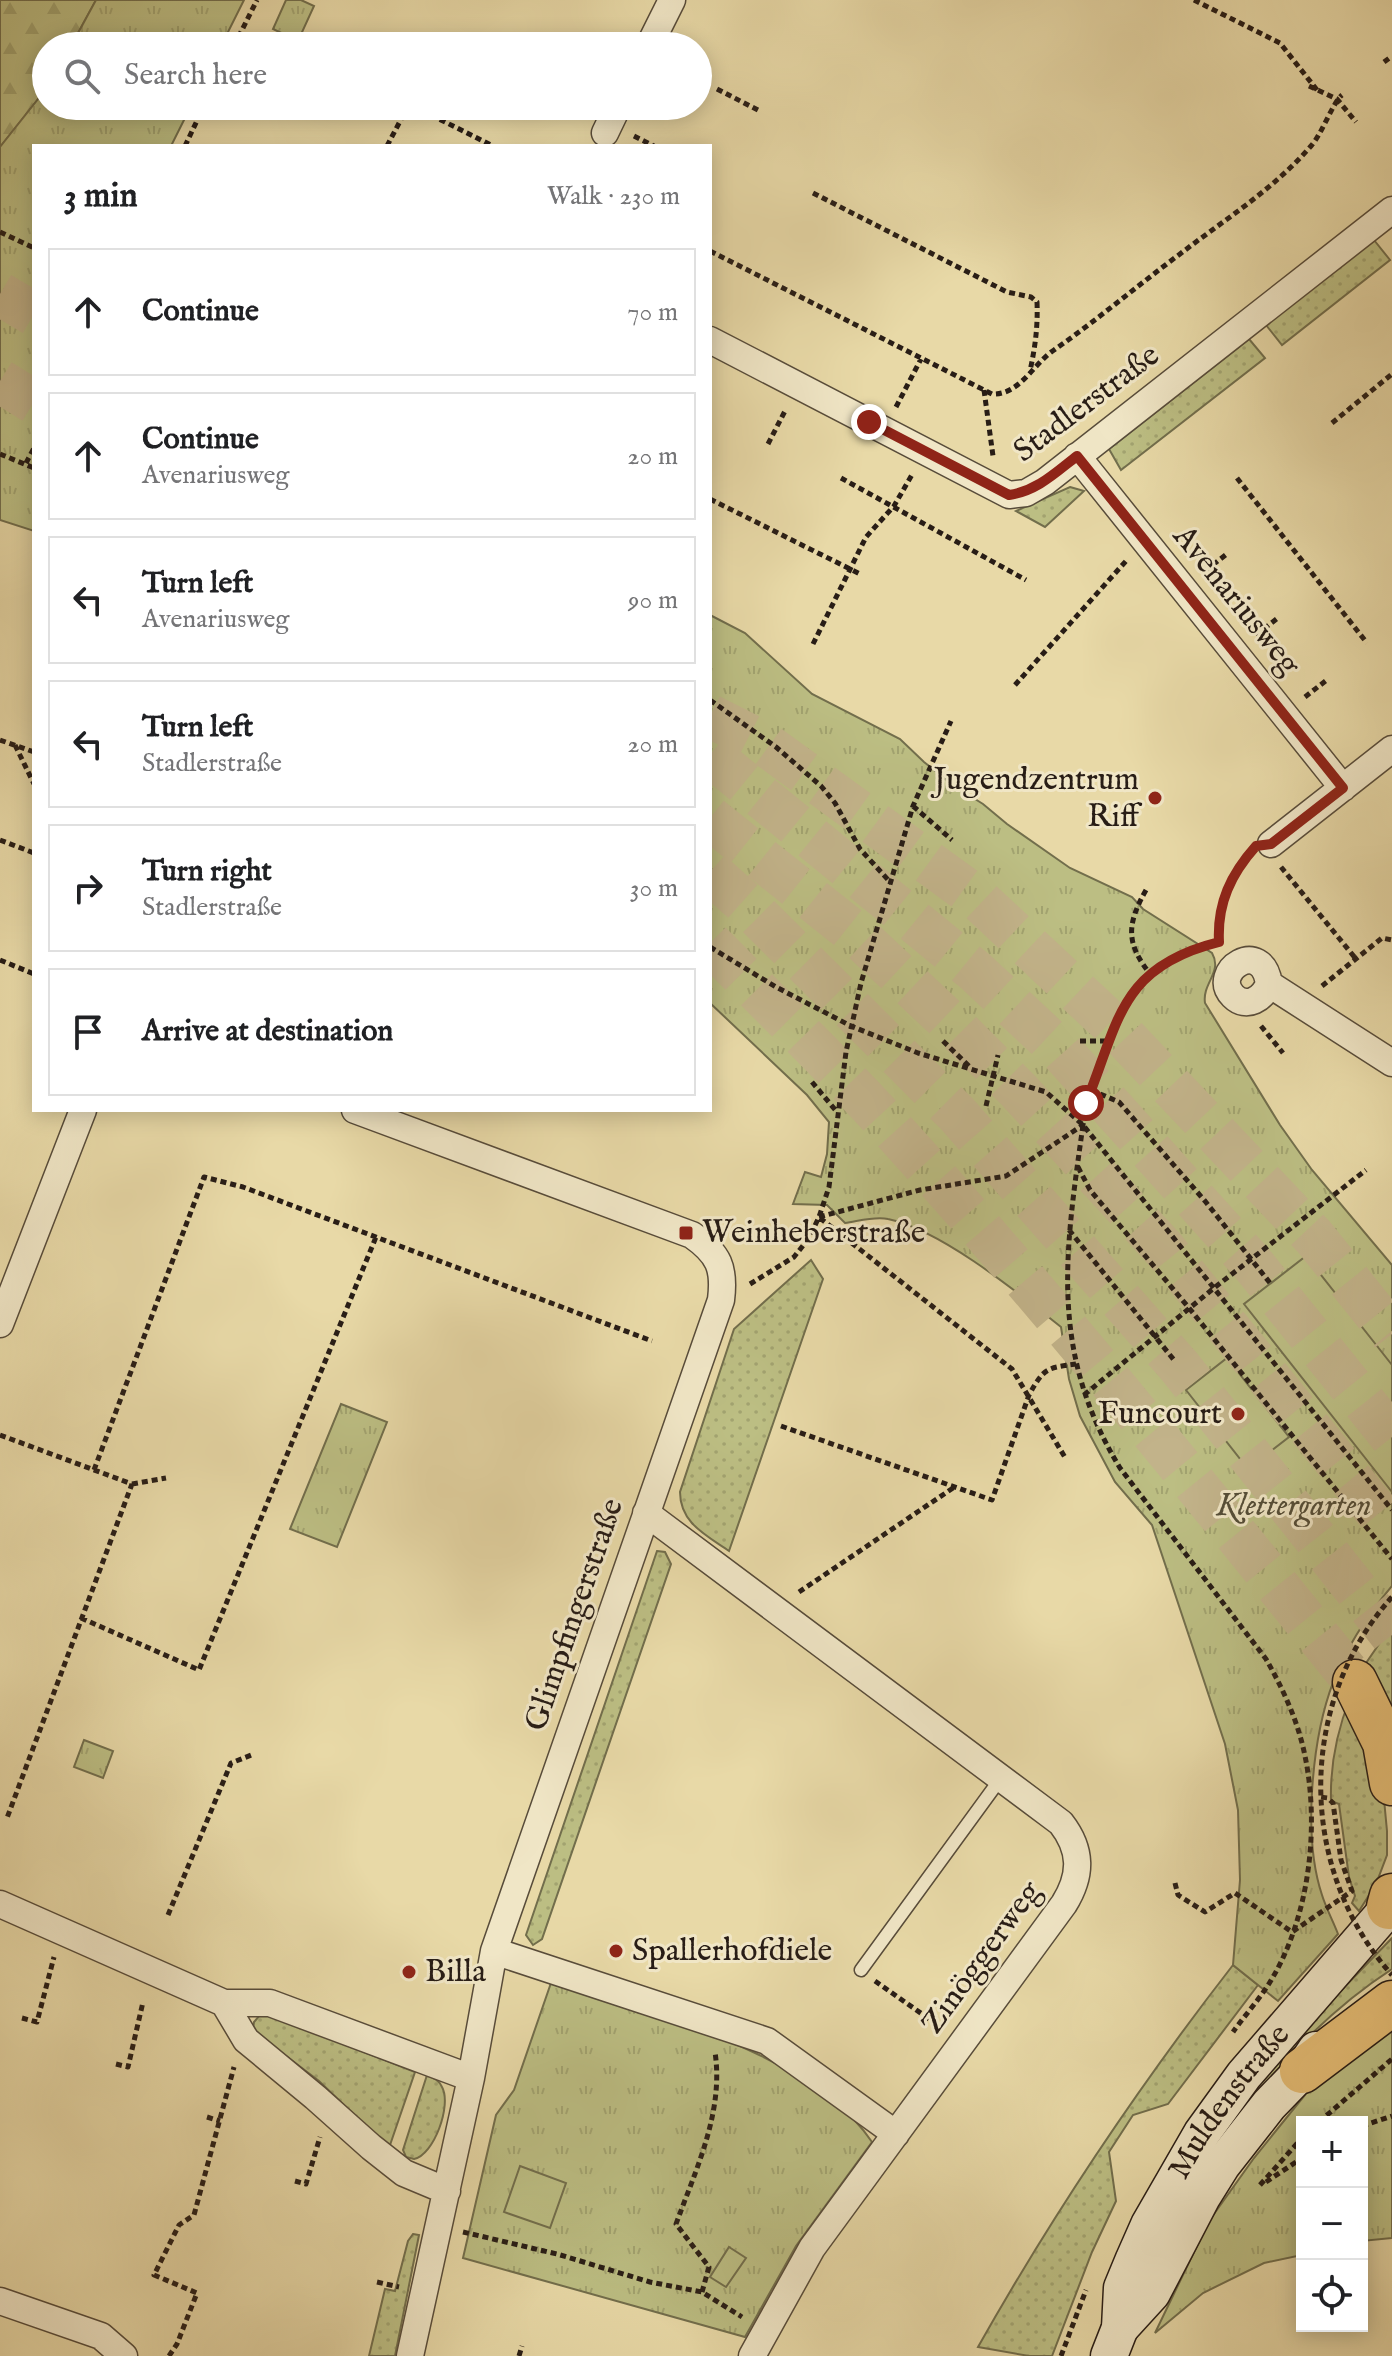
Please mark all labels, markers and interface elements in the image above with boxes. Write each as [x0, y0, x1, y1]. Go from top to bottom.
search box [32, 32, 712, 120]
icon: search [60, 54, 104, 98]
text: Search here [124, 57, 267, 95]
text: 3 min [64, 175, 138, 218]
text: Walk · 230 m [547, 180, 680, 213]
icon: ahead [66, 290, 110, 334]
text: Continue [142, 293, 259, 331]
text: 70 m [627, 296, 678, 329]
street label: Stadlerstraße [1006, 336, 1168, 472]
route end [851, 404, 887, 440]
text: Continue [142, 421, 259, 459]
icon: ahead [66, 434, 110, 478]
text: 20 m [627, 440, 678, 473]
text: Avenariusweg [142, 459, 289, 492]
street label: Avenariusweg [1162, 517, 1309, 685]
text: Turn left [142, 565, 253, 603]
icon: left [66, 578, 110, 622]
text: 90 m [628, 584, 678, 617]
text: Avenariusweg [142, 603, 289, 636]
text: Turn left [142, 709, 253, 747]
icon: left [66, 722, 110, 766]
text: 20 m [627, 728, 678, 761]
text: Stadlerstraße [142, 747, 282, 780]
place label: Jugendzentrum Riff [931, 760, 1143, 838]
marker: Jugendzentrum Riff [1146, 789, 1164, 807]
text: Turn right [142, 853, 272, 891]
icon: right [66, 866, 110, 910]
text: 30 m [630, 872, 678, 905]
text: Stadlerstraße [142, 891, 282, 924]
icon: arrive [66, 1010, 110, 1054]
text: Arrive at destination [142, 1013, 393, 1051]
route start [1068, 1085, 1104, 1121]
place label: Weinheberstraße [702, 1213, 925, 1254]
marker: Weinheberstraße [677, 1224, 695, 1242]
place label: Funcourt [1098, 1394, 1222, 1435]
marker: Funcourt [1229, 1405, 1247, 1423]
park label: Klettergarten [1216, 1486, 1371, 1527]
street label: Glimpfingerstraße [516, 1493, 634, 1737]
street label: Zinöggerweg [913, 1873, 1052, 2043]
place label: Spallerhofdiele [632, 1931, 832, 1972]
marker: Spallerhofdiele [607, 1942, 625, 1960]
place label: Billa [425, 1952, 486, 1993]
marker: Billa [400, 1963, 418, 1981]
street label: Muldenstraße [1159, 2016, 1299, 2187]
map controls [1296, 2116, 1368, 2332]
button: + [1296, 2116, 1368, 2188]
button: − [1296, 2188, 1368, 2260]
button: locate [1296, 2260, 1368, 2332]

